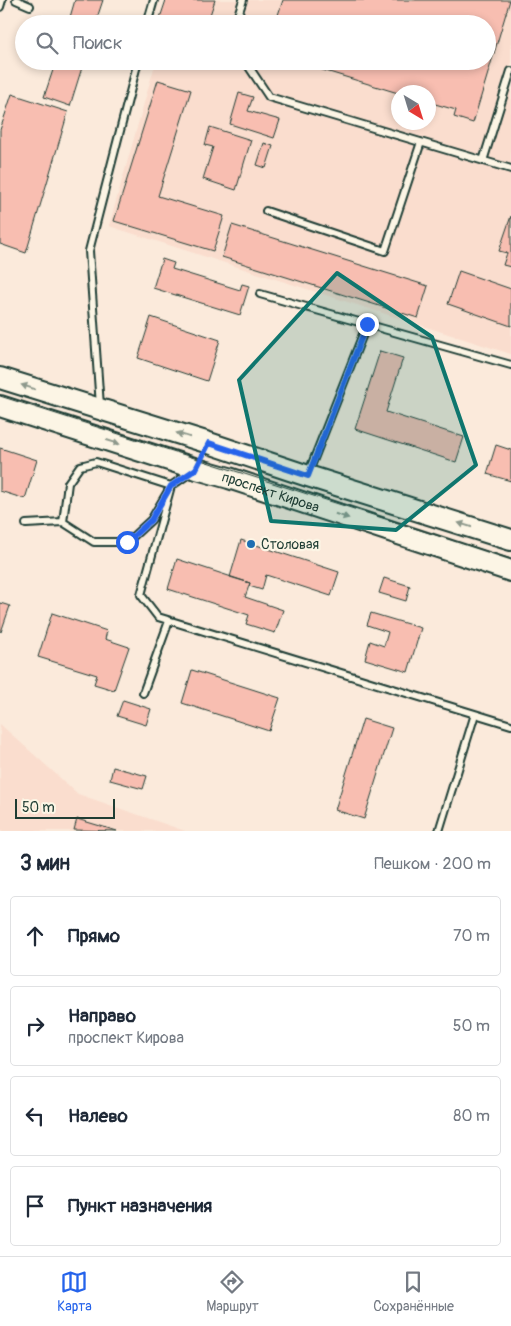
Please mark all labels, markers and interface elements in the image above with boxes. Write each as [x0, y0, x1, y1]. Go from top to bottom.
search box [15, 15, 496, 70]
icon: search [33, 29, 61, 57]
text: Поиск [73, 31, 123, 55]
north arrow [391, 85, 436, 130]
route end [356, 313, 379, 336]
one-way arrow [20, 383, 35, 390]
one-way arrow [175, 430, 190, 438]
one-way arrow [106, 438, 121, 446]
street label: проспект Кирова [220, 468, 322, 516]
one-way arrow [335, 512, 350, 520]
one-way arrow [457, 521, 472, 529]
route start [116, 531, 139, 554]
place label: Столовая [261, 536, 319, 553]
marker: Столовая [245, 538, 257, 550]
scale bar [15, 796, 115, 819]
text: 50 m [22, 799, 55, 816]
text: 3 мин [20, 850, 70, 877]
text: Пешком · 200 m [374, 854, 491, 874]
icon: ahead [21, 922, 49, 950]
text: Прямо [68, 924, 120, 948]
text: 70 m [453, 926, 490, 946]
text: Направо [68, 1004, 136, 1028]
icon: right [21, 1012, 49, 1040]
text: 50 m [453, 1016, 490, 1036]
text: проспект Кирова [68, 1028, 184, 1048]
icon: left [21, 1102, 49, 1130]
text: Налево [68, 1104, 128, 1128]
text: 80 m [453, 1106, 490, 1126]
icon: arrive [21, 1192, 49, 1220]
text: Пункт назначения [68, 1194, 212, 1218]
tab: Карта [57, 1268, 92, 1315]
tab: Маршрут [206, 1268, 259, 1315]
tab: Сохранённые [373, 1268, 454, 1315]

